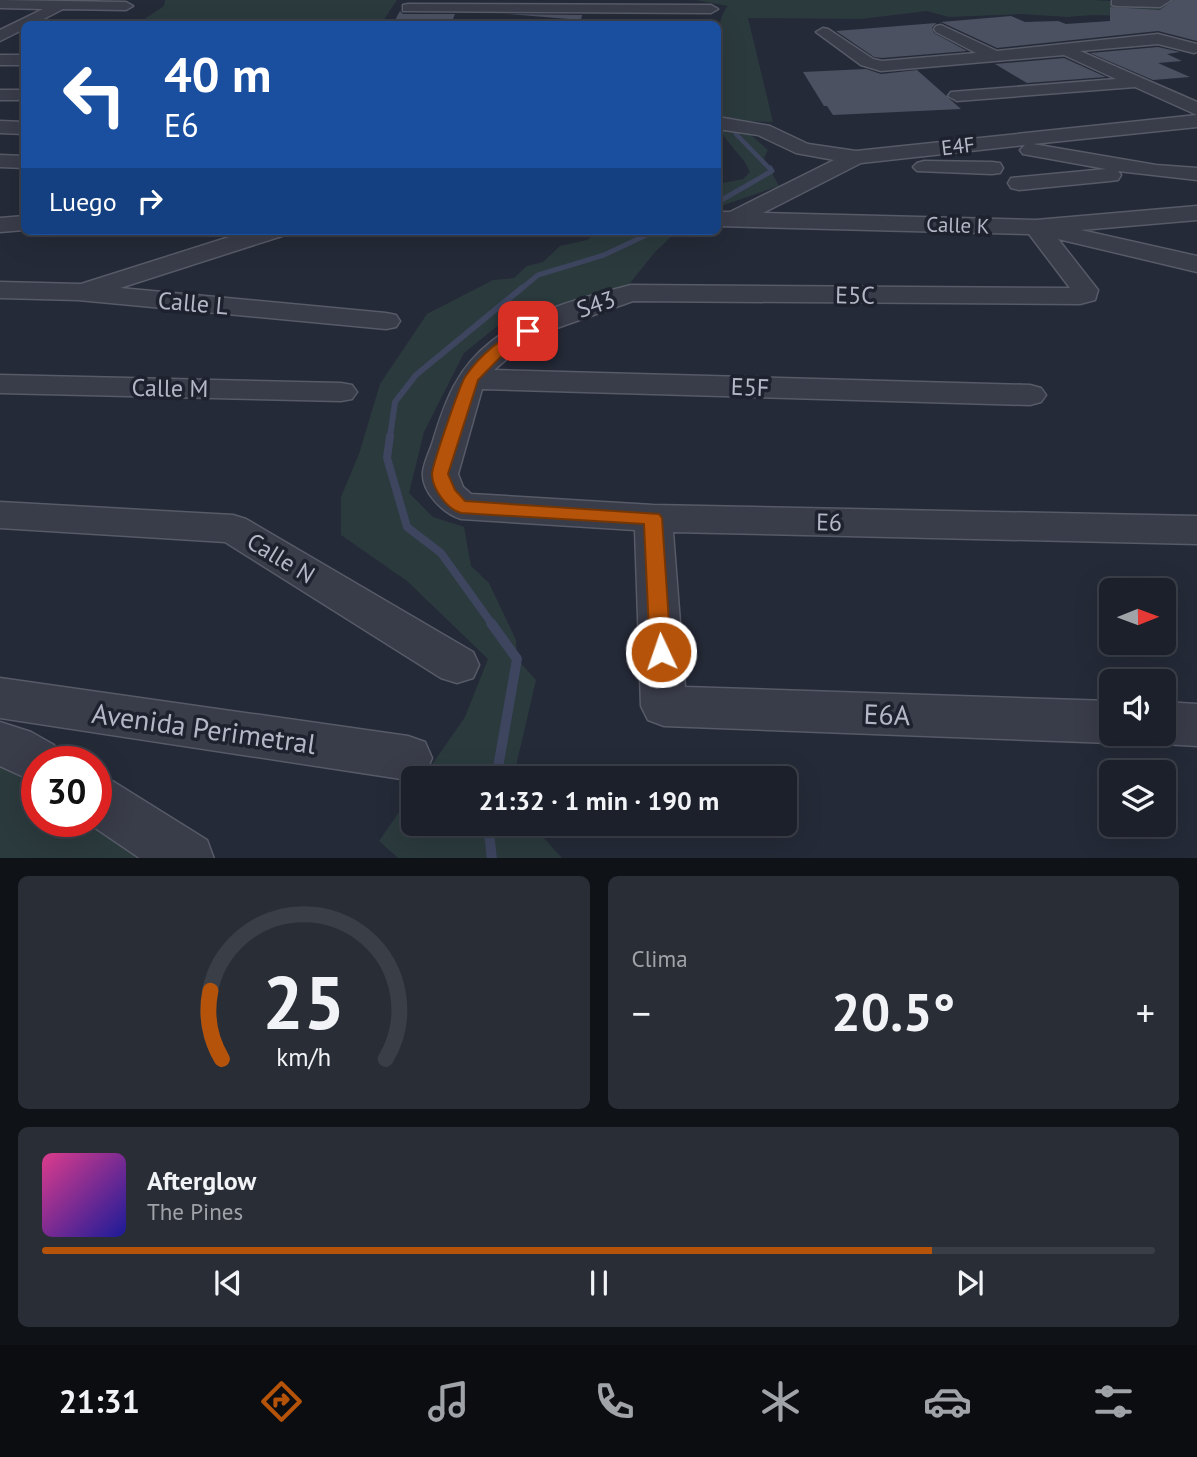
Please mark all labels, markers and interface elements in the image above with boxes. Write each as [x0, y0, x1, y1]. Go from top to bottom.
text: 40 m [164, 42, 271, 106]
icon: left [49, 49, 140, 140]
text: E6 [164, 104, 199, 146]
street label: E4F [940, 131, 976, 161]
icon: right [131, 182, 169, 220]
text: Luego [49, 185, 117, 218]
street label: Calle K [926, 210, 990, 240]
street label: E5C [835, 279, 875, 311]
street label: S43 [573, 283, 619, 325]
street label: Calle L [157, 284, 229, 322]
pin [498, 301, 558, 361]
icon: arrive [509, 312, 547, 350]
street label: E5F [730, 371, 770, 403]
street label: Calle M [131, 372, 209, 404]
street label: E6 [816, 506, 842, 538]
street label: Calle N [241, 526, 321, 590]
north arrow [1099, 578, 1176, 654]
map controls [1099, 578, 1176, 837]
position arrow [624, 615, 698, 689]
button: sound [1099, 669, 1176, 746]
street label: Avenida Perimetral [90, 694, 318, 762]
street label: E6A [863, 695, 912, 733]
speed limit sign: 30 [21, 746, 112, 837]
button: layers [1099, 760, 1176, 837]
text: 21:32 · 1 min · 190 m [479, 784, 719, 817]
text: Clima [632, 944, 688, 973]
text: 25 [262, 955, 345, 1049]
text: 20.5° [831, 978, 955, 1045]
text: − [632, 988, 651, 1037]
text: + [1136, 988, 1155, 1037]
text: km/h [276, 1040, 331, 1072]
text: Afterglow [147, 1164, 256, 1197]
text: The Pines [147, 1197, 243, 1226]
icon: previous [209, 1264, 247, 1302]
icon: pause [580, 1264, 618, 1302]
icon: next [951, 1264, 989, 1302]
icon: directions [257, 1377, 306, 1426]
icon: music [424, 1377, 473, 1426]
icon: phone [590, 1377, 639, 1426]
icon: climate [756, 1377, 805, 1426]
icon: car [923, 1377, 972, 1426]
icon: filters [1089, 1377, 1138, 1426]
text: 21:31 [59, 1380, 140, 1422]

